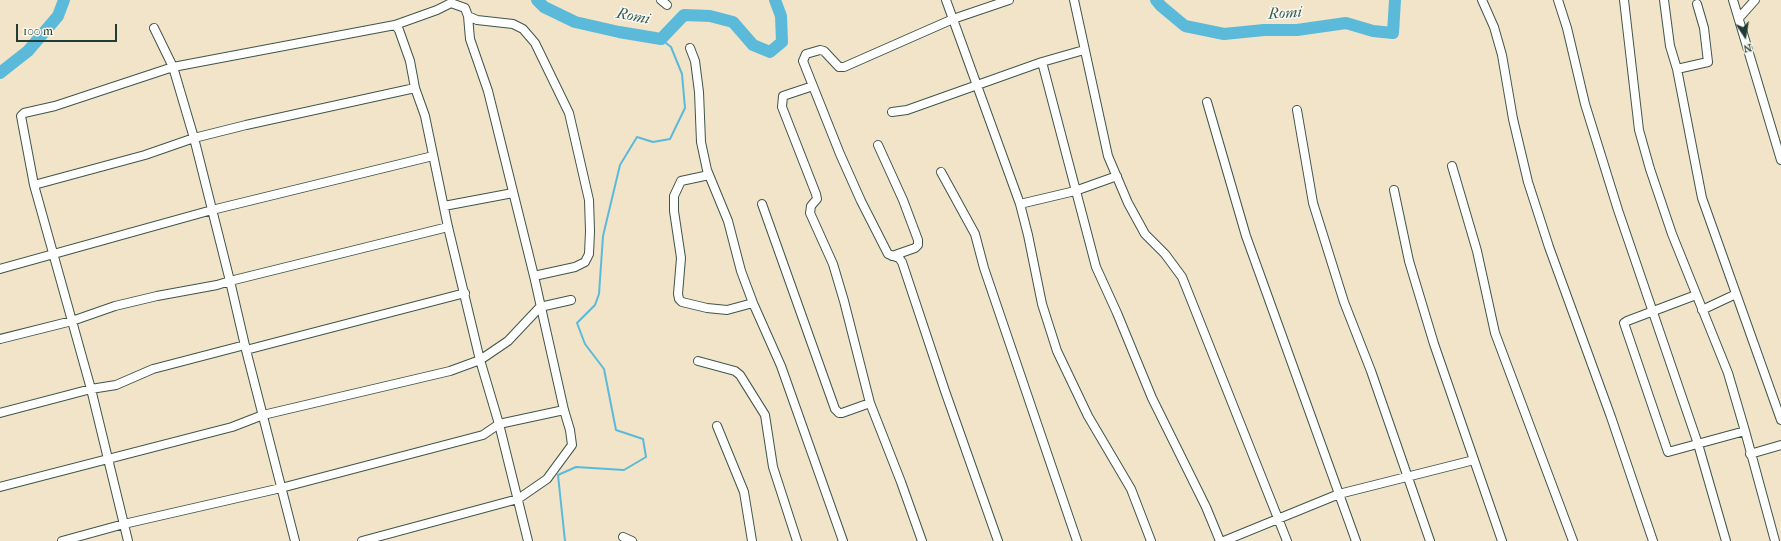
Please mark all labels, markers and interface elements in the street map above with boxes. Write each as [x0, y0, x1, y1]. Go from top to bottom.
water label: Romi [1268, 4, 1302, 24]
water label: Romi [615, 5, 651, 29]
scale bar [18, 16, 119, 42]
north arrow [1725, 16, 1765, 56]
text: 100 m [23, 24, 53, 38]
text: N [1742, 41, 1753, 55]

